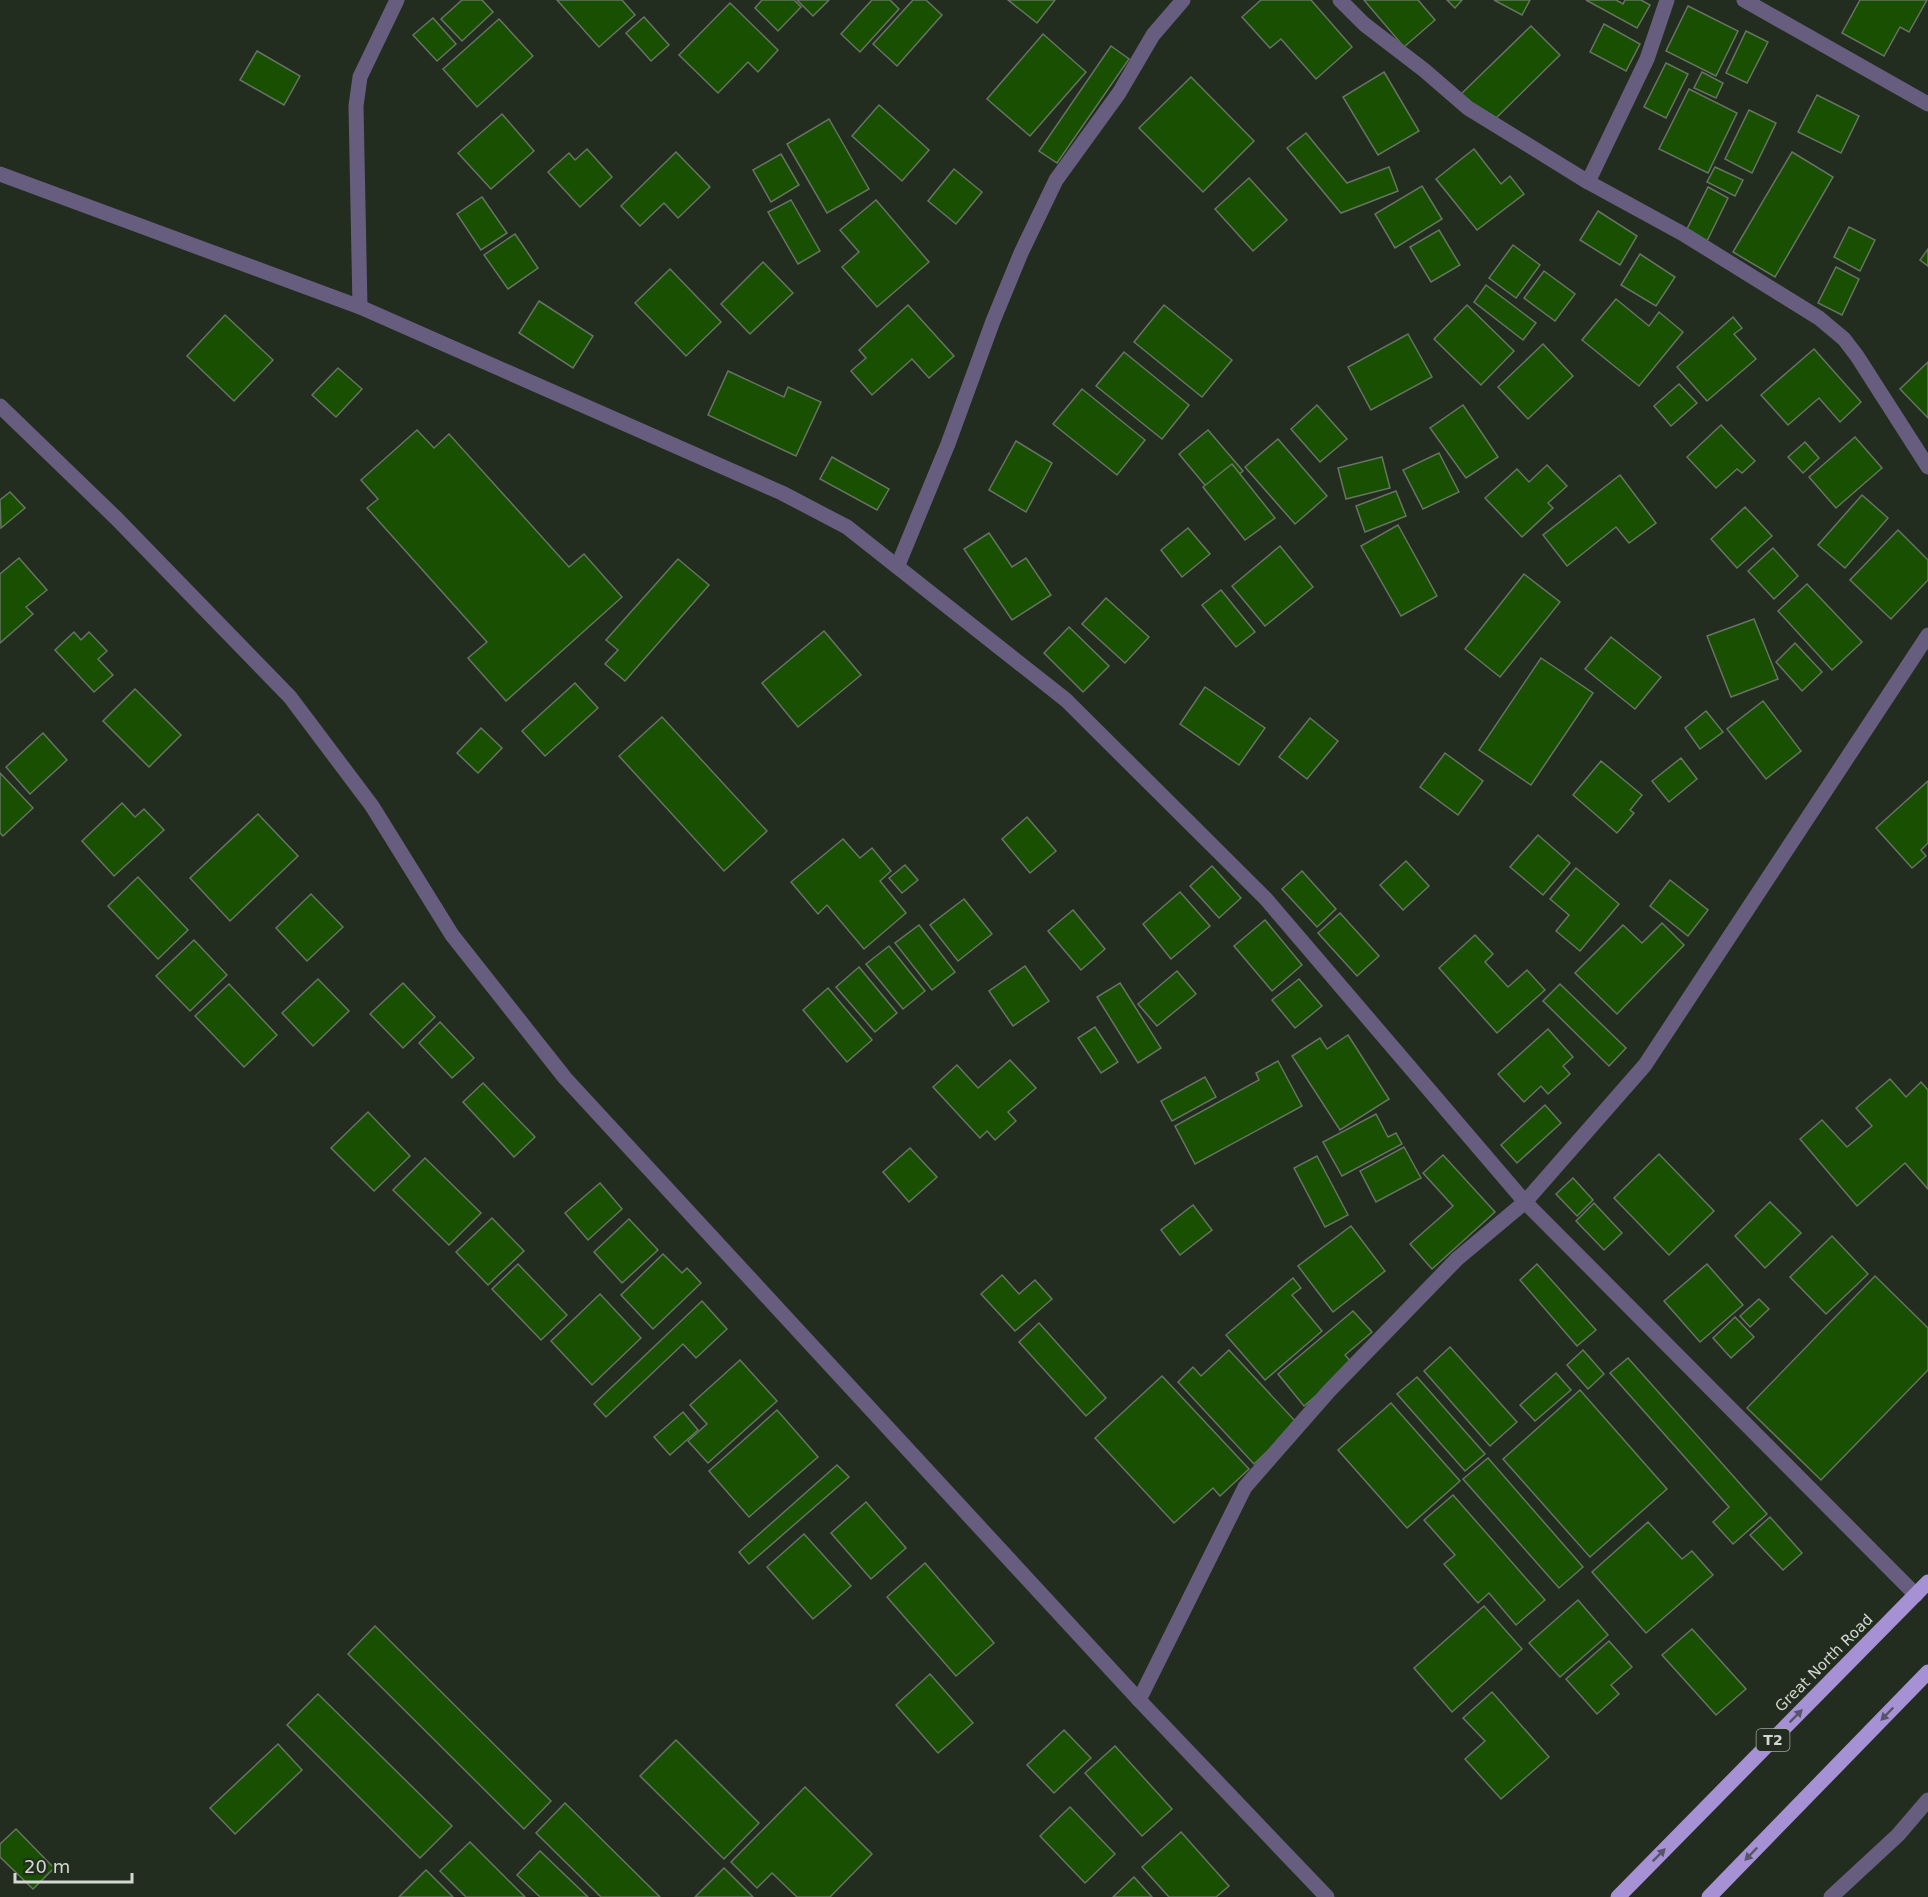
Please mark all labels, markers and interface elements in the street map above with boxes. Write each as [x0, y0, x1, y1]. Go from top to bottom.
street label: Great North Road [1771, 1610, 1877, 1716]
one-way arrow [1881, 1707, 1895, 1721]
one-way arrow [1789, 1710, 1803, 1724]
road number: T2 [1756, 1729, 1790, 1751]
scale bar [15, 1846, 132, 1884]
one-way arrow [1744, 1847, 1758, 1862]
one-way arrow [1652, 1849, 1666, 1863]
text: 20 m [24, 1856, 70, 1877]

